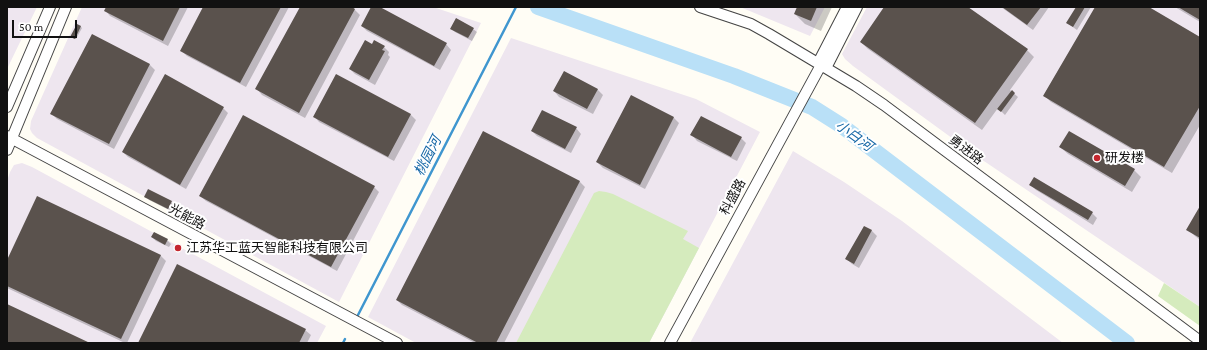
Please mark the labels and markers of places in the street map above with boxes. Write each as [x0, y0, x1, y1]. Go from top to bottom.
place label: 研发楼 [1105, 150, 1144, 166]
marker: 研发楼 [1092, 153, 1102, 163]
place label: 江苏华工蓝天智能科技有限公司 [186, 240, 368, 256]
marker: 江苏华工蓝天智能科技有限公司 [173, 243, 183, 253]

